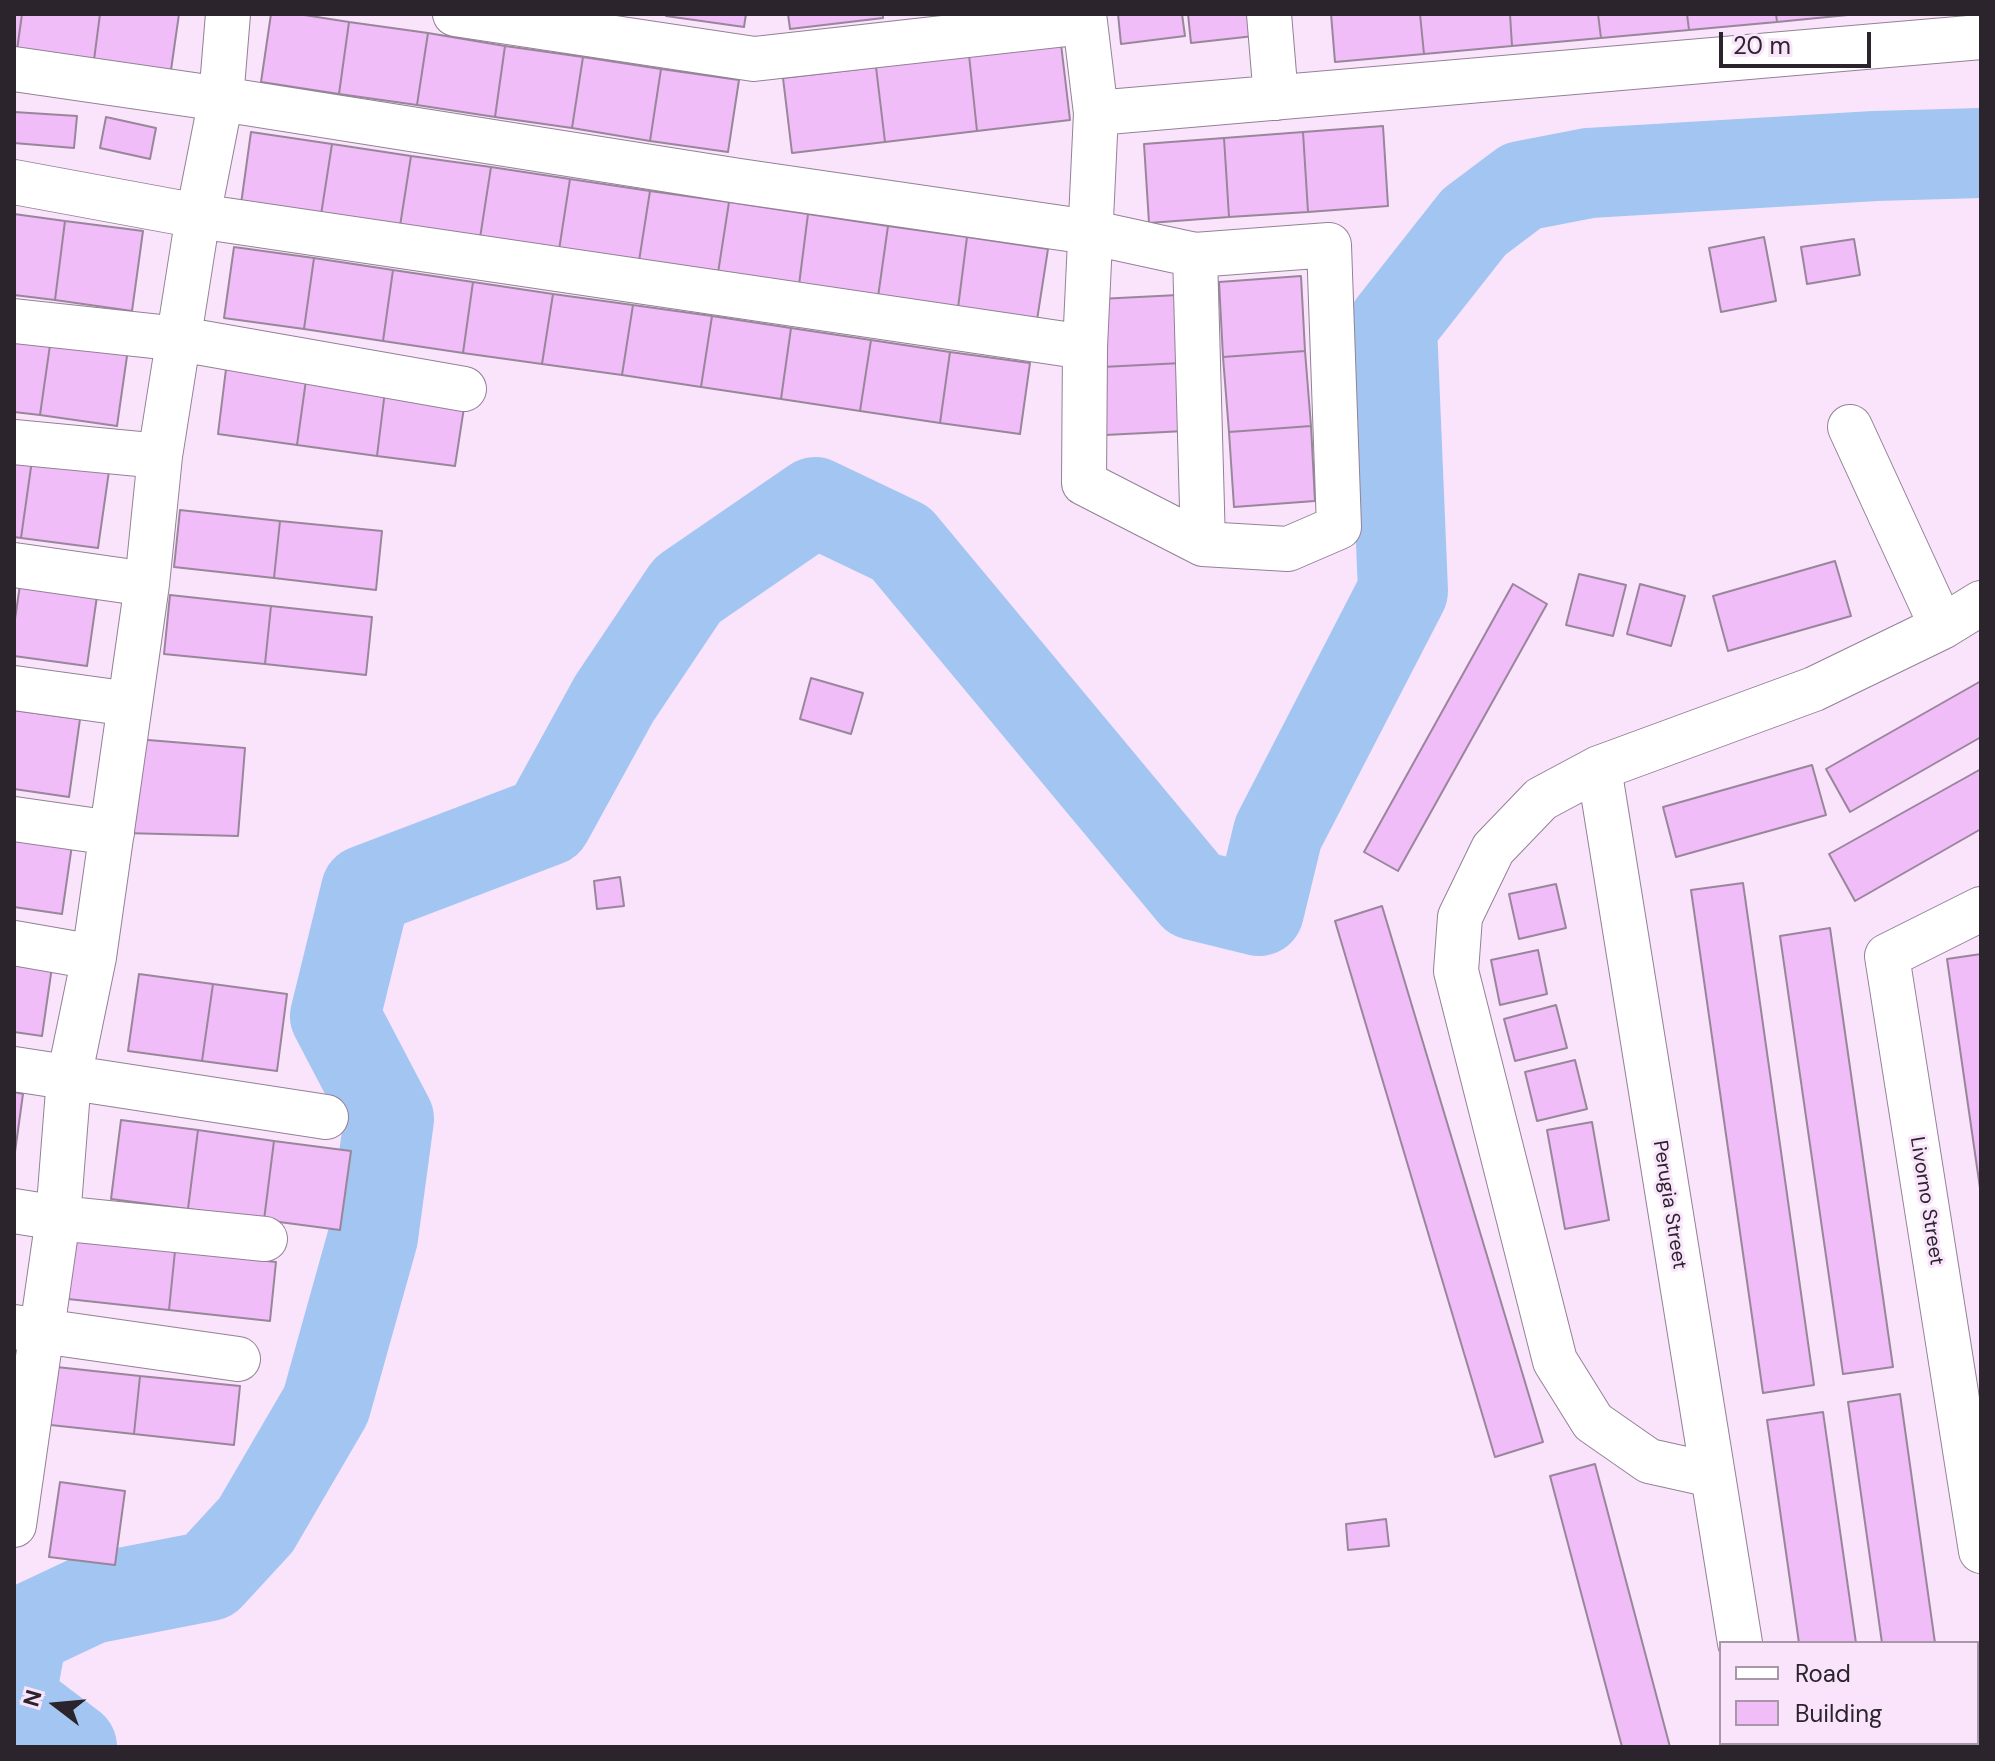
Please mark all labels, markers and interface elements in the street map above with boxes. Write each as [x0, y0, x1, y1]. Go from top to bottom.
scale bar [1723, 16, 1875, 66]
text: 20 m [1733, 30, 1791, 61]
street label: Livorno Street [1904, 1135, 1948, 1267]
street label: Perugia Street [1647, 1139, 1691, 1271]
legend [1719, 1641, 1979, 1745]
text: Road [1795, 1658, 1851, 1689]
north arrow [16, 1665, 96, 1745]
text: N [16, 1687, 49, 1710]
text: Building [1795, 1698, 1882, 1729]

